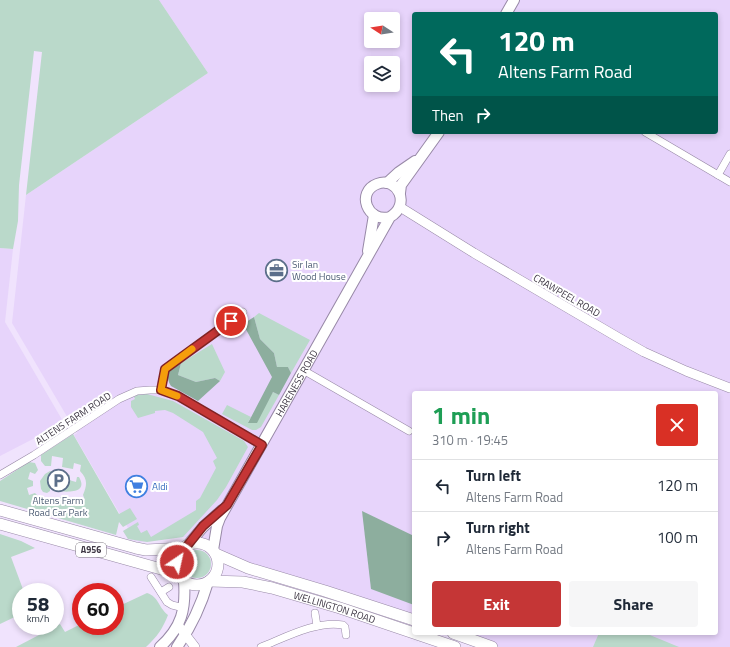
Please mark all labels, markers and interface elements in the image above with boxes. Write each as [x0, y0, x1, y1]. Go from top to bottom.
north arrow [364, 12, 400, 48]
map controls [364, 12, 400, 92]
text: 120 m [498, 19, 575, 62]
icon: left [432, 28, 484, 80]
button: layers [364, 56, 400, 92]
text: Altens Farm Road [498, 58, 632, 85]
text: Then [432, 104, 464, 127]
icon: right [472, 104, 494, 126]
office icon: Sir Ian Wood House [264, 257, 290, 283]
place label: Sir Ian Wood House [292, 257, 346, 284]
street label: CRAWPEEL ROAD [530, 270, 603, 321]
pin [214, 304, 248, 338]
icon: arrive [220, 310, 242, 332]
street label: HARENESS ROAD [272, 347, 322, 419]
street label: ALTENS FARM ROAD [32, 388, 114, 449]
text: 1 min [432, 397, 490, 433]
button: close [656, 404, 698, 446]
text: 310 m · 19:45 [432, 430, 508, 450]
text: Turn left [466, 464, 521, 487]
parking icon: Altens Farm Road Car Park [45, 467, 71, 493]
supermarket icon: Aldi [123, 473, 149, 499]
text: 120 m [657, 474, 698, 497]
icon: left [432, 475, 454, 497]
place label: Aldi [152, 479, 168, 494]
text: Altens Farm Road [466, 487, 563, 507]
place label: Altens Farm Road Car Park [28, 493, 88, 520]
text: Turn right [466, 516, 530, 539]
text: 100 m [657, 526, 698, 549]
icon: right [432, 527, 454, 549]
text: Altens Farm Road [466, 539, 563, 559]
position arrow [156, 541, 198, 583]
road number: A956 [76, 543, 106, 557]
button: Exit [432, 581, 561, 627]
button: Share [569, 581, 698, 627]
speed limit sign: 60 [72, 583, 124, 635]
text: 58 [27, 588, 49, 619]
street label: WELLINGTON ROAD [292, 588, 377, 627]
text: km/h [27, 611, 49, 626]

